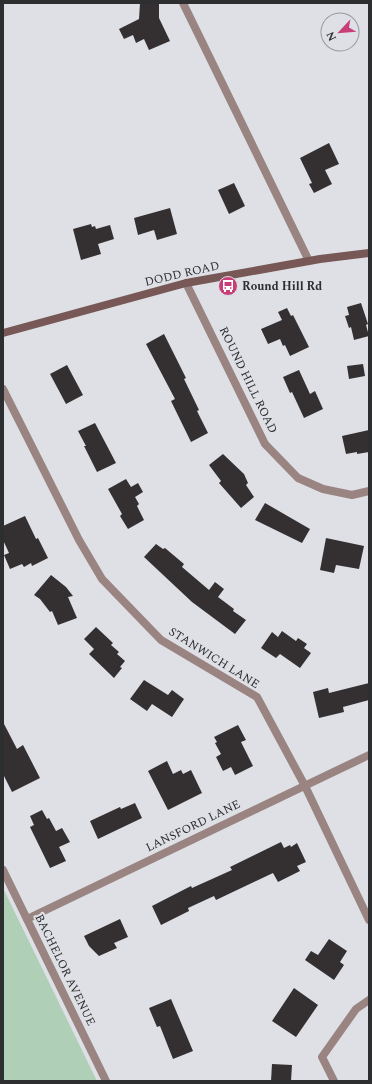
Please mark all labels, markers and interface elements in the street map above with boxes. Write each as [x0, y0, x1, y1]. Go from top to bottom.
north arrow [320, 12, 360, 52]
text: N [322, 28, 341, 44]
street label: DODD ROAD [143, 256, 221, 292]
bus stop icon: Round Hill Rd [217, 275, 239, 297]
place label: Round Hill Rd [242, 277, 322, 296]
street label: ROUND HILL ROAD [214, 323, 282, 437]
street label: STANWICH LANE [165, 622, 263, 694]
street label: LANSFORD LANE [142, 795, 244, 857]
street label: BACHELOR AVENUE [30, 911, 100, 1029]

